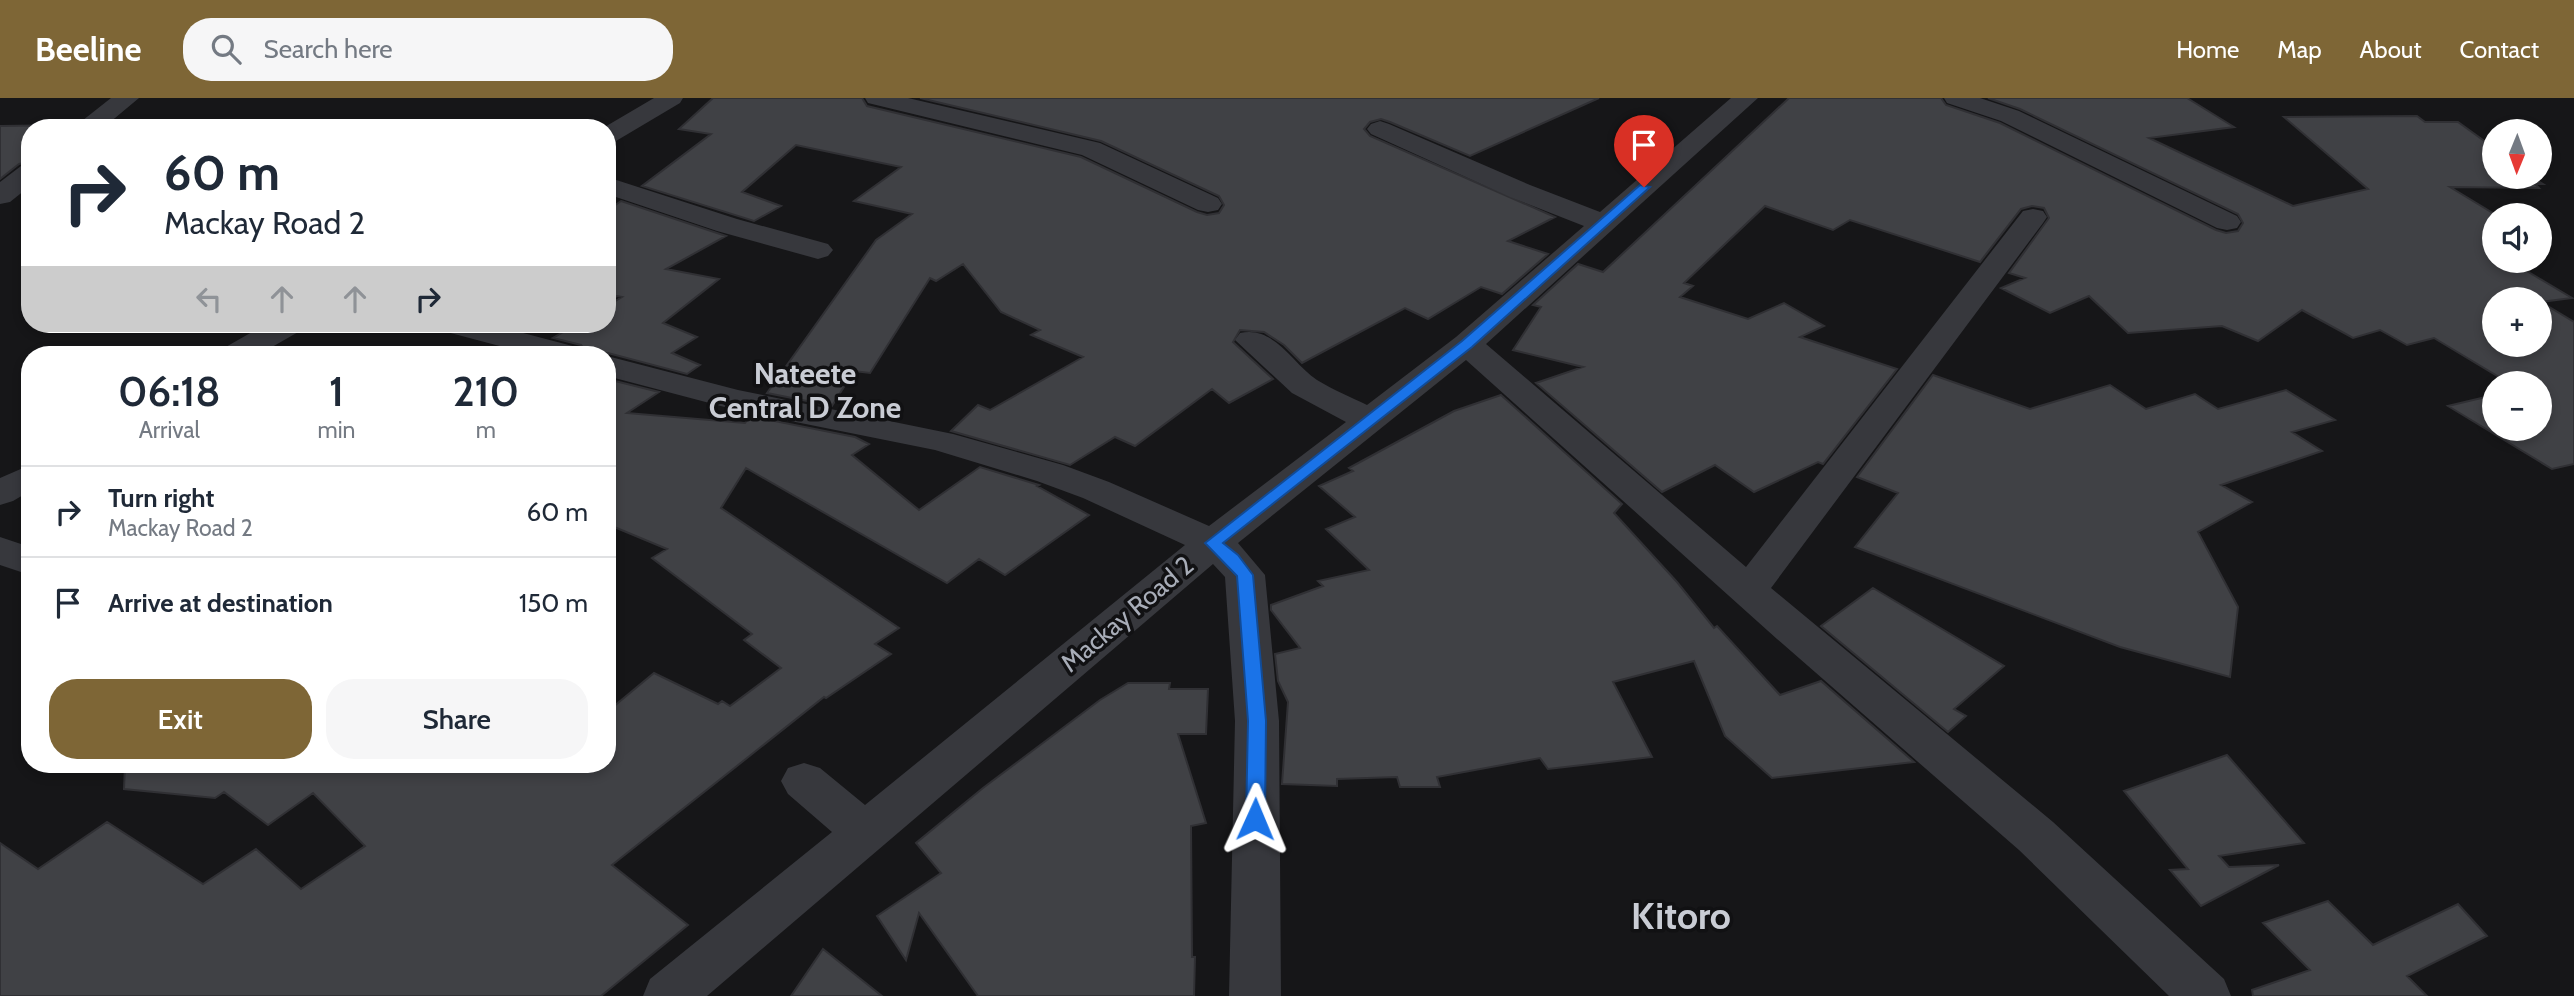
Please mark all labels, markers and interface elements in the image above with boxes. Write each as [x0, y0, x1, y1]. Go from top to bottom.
search box [183, 18, 673, 81]
text: Beeline [35, 29, 141, 69]
icon: search [207, 30, 245, 68]
text: Search here [263, 33, 393, 65]
text: Home [2176, 35, 2239, 64]
text: Map [2277, 35, 2322, 64]
text: About [2360, 35, 2422, 64]
text: Contact [2460, 35, 2539, 64]
pin [1614, 115, 1674, 187]
north arrow [2482, 119, 2552, 189]
map controls [2482, 119, 2552, 441]
icon: arrive [1625, 126, 1663, 164]
text: 60 m [164, 143, 280, 202]
icon: right [49, 147, 140, 238]
text: Mackay Road 2 [164, 203, 365, 242]
button: sound [2482, 203, 2552, 273]
icon: left [190, 280, 228, 318]
icon: ahead [263, 280, 301, 318]
icon: ahead [336, 280, 374, 318]
icon: right [409, 280, 447, 318]
button: + [2482, 287, 2552, 357]
district label: Nateete Central D Zone [709, 355, 901, 426]
text: 06:18 [118, 365, 221, 417]
text: 1 [329, 365, 344, 417]
text: 210 [452, 365, 519, 417]
button: − [2482, 371, 2552, 441]
text: Arrival [139, 416, 200, 444]
text: min [318, 416, 355, 444]
text: m [476, 416, 496, 444]
text: Turn right [108, 482, 214, 514]
icon: right [49, 493, 87, 531]
text: 60 m [526, 496, 588, 528]
text: Mackay Road 2 [108, 514, 253, 542]
street label: Mackay Road 2 [1054, 549, 1200, 679]
icon: arrive [49, 584, 87, 622]
text: Arrive at destination [108, 587, 333, 619]
text: 150 m [519, 587, 588, 619]
button: Exit [49, 679, 312, 759]
button: Share [326, 679, 588, 759]
position arrow [1218, 782, 1292, 856]
district label: Kitoro [1631, 893, 1731, 938]

